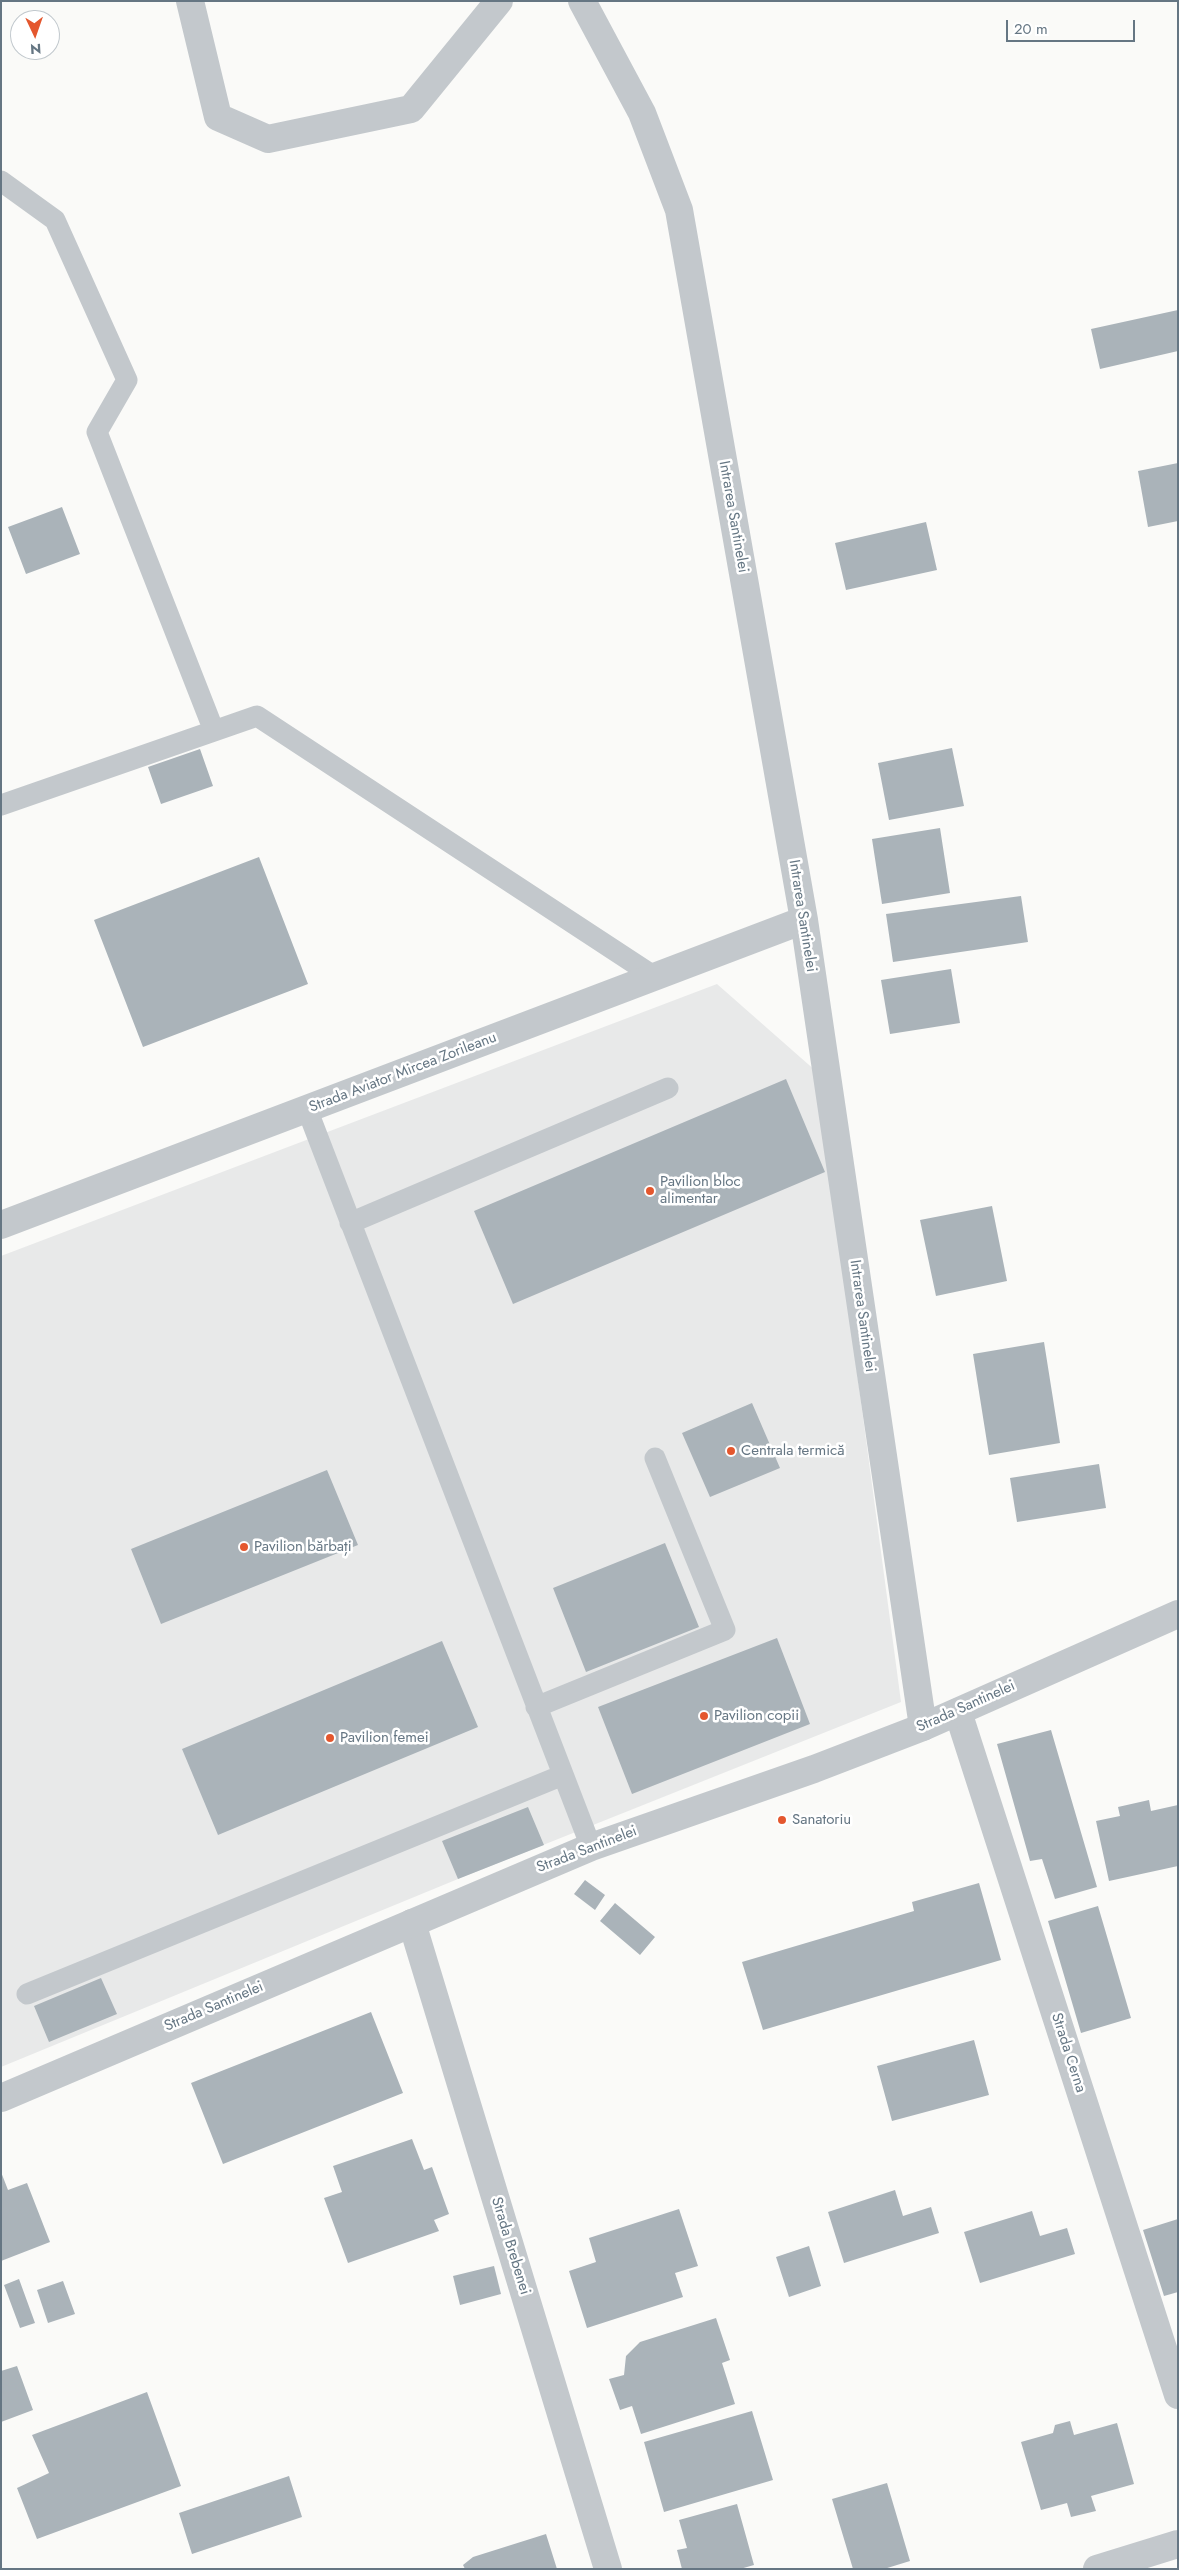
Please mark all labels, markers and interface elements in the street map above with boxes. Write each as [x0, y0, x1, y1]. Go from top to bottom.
north arrow [10, 10, 60, 60]
scale bar [1009, 10, 1138, 42]
text: 20 m [1014, 18, 1048, 40]
text: N [30, 39, 42, 59]
street label: Intrarea Santinelei [714, 460, 752, 574]
street label: Intrarea Santinelei [784, 859, 820, 973]
street label: Strada Aviator Mircea Zorileanu [307, 1029, 499, 1117]
place label: Pavilion bloc alimentar [660, 1173, 741, 1208]
marker: Pavilion bloc alimentar [644, 1185, 656, 1197]
street label: Intrarea Santinelei [845, 1259, 879, 1373]
place label: Centrala termică [741, 1442, 845, 1460]
marker: Centrala termică [725, 1445, 737, 1457]
place label: Pavilion bărbați [254, 1538, 352, 1556]
marker: Pavilion bărbați [238, 1541, 250, 1553]
street label: Strada Santinelei [914, 1677, 1018, 1737]
place label: Pavilion copii [714, 1707, 799, 1725]
marker: Pavilion copii [698, 1710, 710, 1722]
place label: Pavilion femei [340, 1729, 429, 1747]
marker: Pavilion femei [324, 1732, 336, 1744]
place label: Sanatoriu [792, 1811, 851, 1829]
marker: Sanatoriu [776, 1814, 788, 1826]
street label: Strada Santinelei [534, 1823, 640, 1877]
street label: Strada Santinelei [162, 1978, 266, 2036]
street label: Strada Cerna [1047, 2011, 1089, 2095]
street label: Strada Brebenei [487, 2195, 533, 2297]

